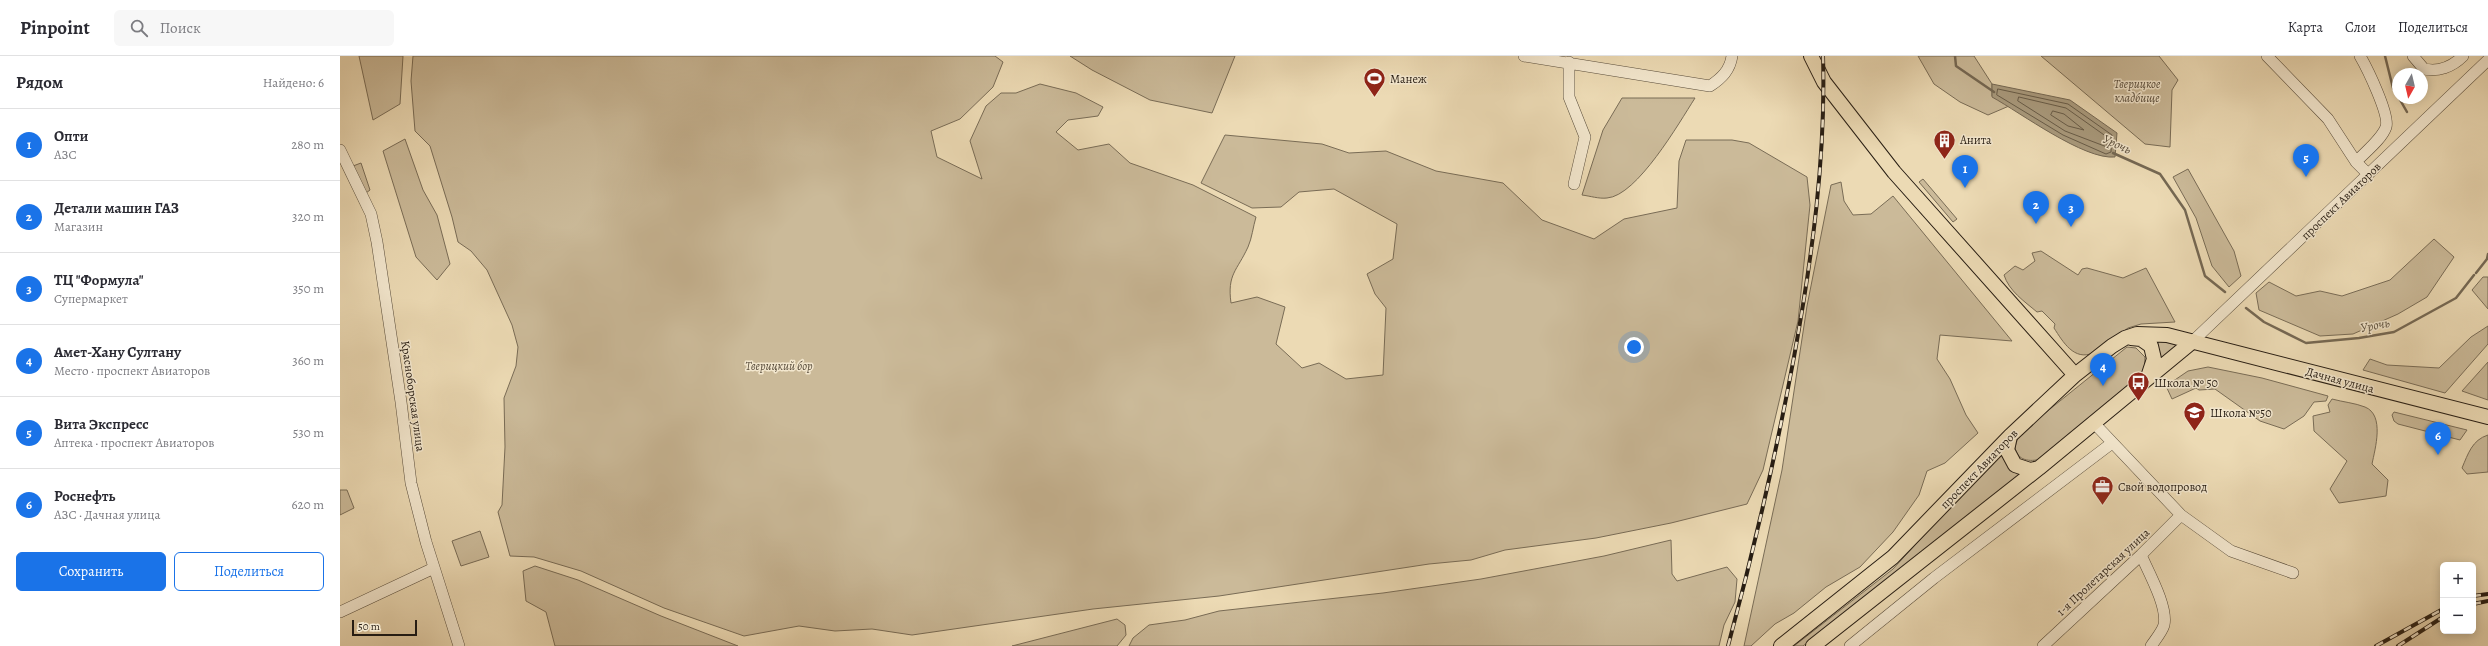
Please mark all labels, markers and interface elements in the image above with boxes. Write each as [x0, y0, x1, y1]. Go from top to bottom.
search box [114, 10, 394, 46]
text: Pinpoint [20, 15, 90, 41]
icon: search [128, 17, 150, 39]
text: Поиск [160, 18, 201, 38]
text: Карта [2288, 18, 2323, 37]
text: Слои [2345, 18, 2376, 37]
text: Поделиться [2398, 18, 2468, 37]
sports icon: Манеж [1362, 66, 1388, 99]
north arrow [2392, 68, 2428, 104]
text: Рядом [16, 71, 63, 94]
place label: Манеж [1390, 71, 1427, 87]
text: Найдено: 6 [263, 74, 324, 91]
park label: Тверицкое кладбище [2114, 76, 2161, 106]
text: Опти [54, 126, 88, 146]
building icon: Анита [1932, 127, 1958, 160]
water label: Урочь [2100, 130, 2134, 158]
place label: Анита [1959, 132, 1992, 148]
text: 1 [27, 136, 31, 153]
text: 280 m [291, 136, 324, 153]
pin: 5 [2293, 144, 2319, 177]
text: АЗС [54, 146, 77, 163]
pin: 1 [1952, 155, 1978, 188]
street label: проспект Авиаторов [2298, 159, 2385, 243]
pin: 2 [2023, 191, 2049, 224]
pin: 3 [2058, 194, 2084, 227]
text: Детали машин ГАЗ [54, 198, 179, 218]
text: 2 [26, 208, 32, 225]
text: 320 m [292, 208, 324, 225]
text: Магазин [54, 218, 103, 235]
text: ТЦ "Формула" [54, 270, 144, 290]
text: 3 [26, 280, 32, 297]
text: 350 m [293, 280, 324, 297]
text: Супермаркет [54, 290, 128, 307]
water label: Урочь [2359, 314, 2392, 336]
your location [1624, 337, 1644, 357]
street label: Красноборская улица [397, 340, 429, 453]
text: Амет-Хану Султану [54, 342, 181, 362]
text: 4 [26, 352, 32, 369]
text: 360 m [292, 352, 324, 369]
pin: 4 [2090, 353, 2116, 386]
park label: Тверицкий бор [745, 358, 813, 374]
text: Место · проспект Авиаторов [54, 362, 210, 379]
street label: Дачная улица [2304, 363, 2376, 397]
bus stop icon: Школа № 50 [2126, 370, 2152, 403]
place label: Школа № 50 [2154, 375, 2218, 391]
school or university icon: Школа №50 [2181, 400, 2207, 433]
place label: Школа №50 [2210, 405, 2272, 421]
text: Вита Экспресс [54, 414, 149, 434]
pin: 6 [2425, 422, 2451, 455]
text: 5 [26, 424, 32, 441]
text: 530 m [293, 424, 324, 441]
street label: проспект Авиаторов [1937, 425, 2021, 512]
text: Аптека · проспект Авиаторов [54, 434, 215, 451]
office icon: Свой водопровод [2090, 474, 2116, 507]
place label: Свой водопровод [2118, 479, 2207, 495]
text: Роснефть [54, 486, 115, 506]
text: 6 [26, 496, 32, 513]
text: 620 m [291, 496, 324, 513]
text: АЗС · Дачная улица [54, 506, 160, 523]
street label: 1-я Пролетарская улица [2053, 524, 2153, 619]
button: Сохранить [16, 552, 166, 591]
button: Поделиться [174, 552, 324, 591]
map controls [2440, 562, 2476, 634]
button: + [2440, 562, 2476, 598]
button: − [2440, 598, 2476, 634]
scale bar [352, 618, 417, 637]
text: 50 m [358, 619, 380, 634]

